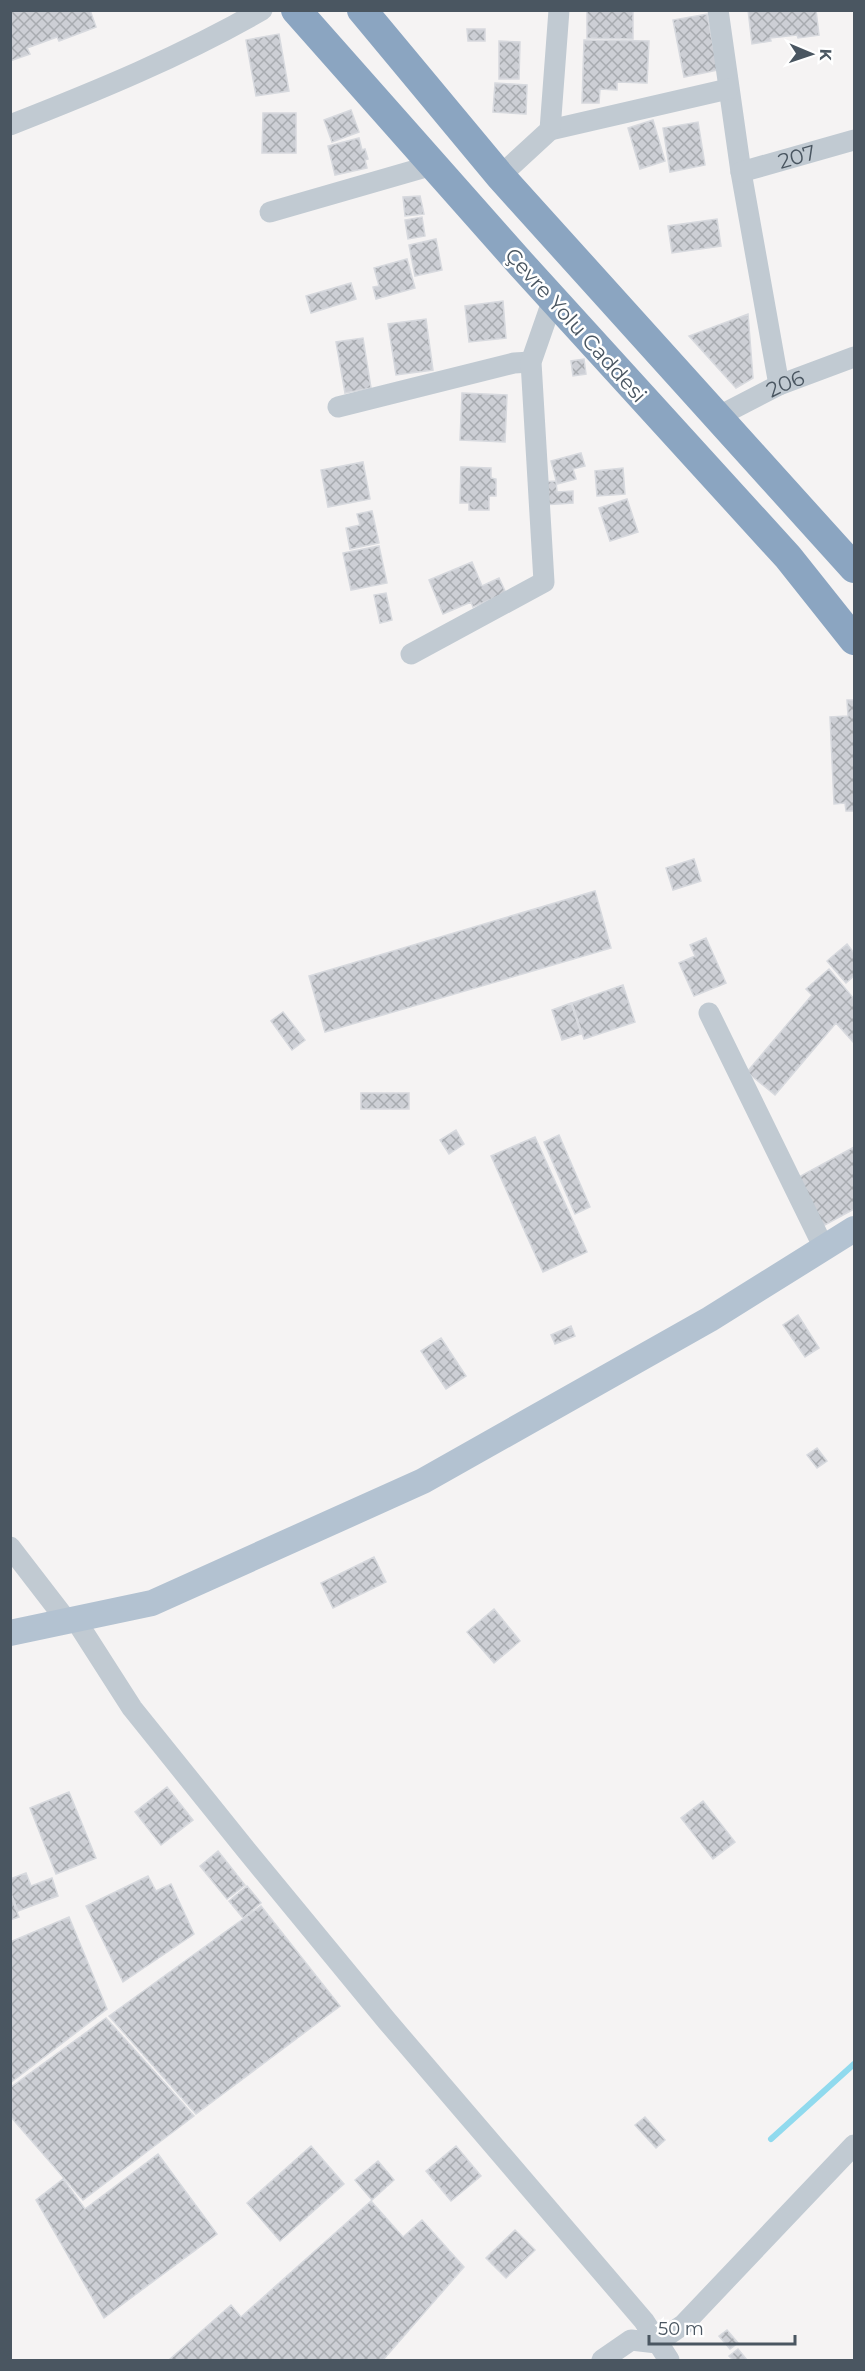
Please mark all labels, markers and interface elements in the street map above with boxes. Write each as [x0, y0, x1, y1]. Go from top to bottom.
north arrow [781, 24, 841, 84]
text: K [816, 48, 835, 62]
street label: 207 [775, 139, 819, 173]
street label: Çevre Yolu Caddesi [500, 243, 652, 407]
street label: 206 [762, 364, 808, 402]
scale bar [649, 2308, 794, 2346]
text: 50 m [658, 2318, 704, 2340]

